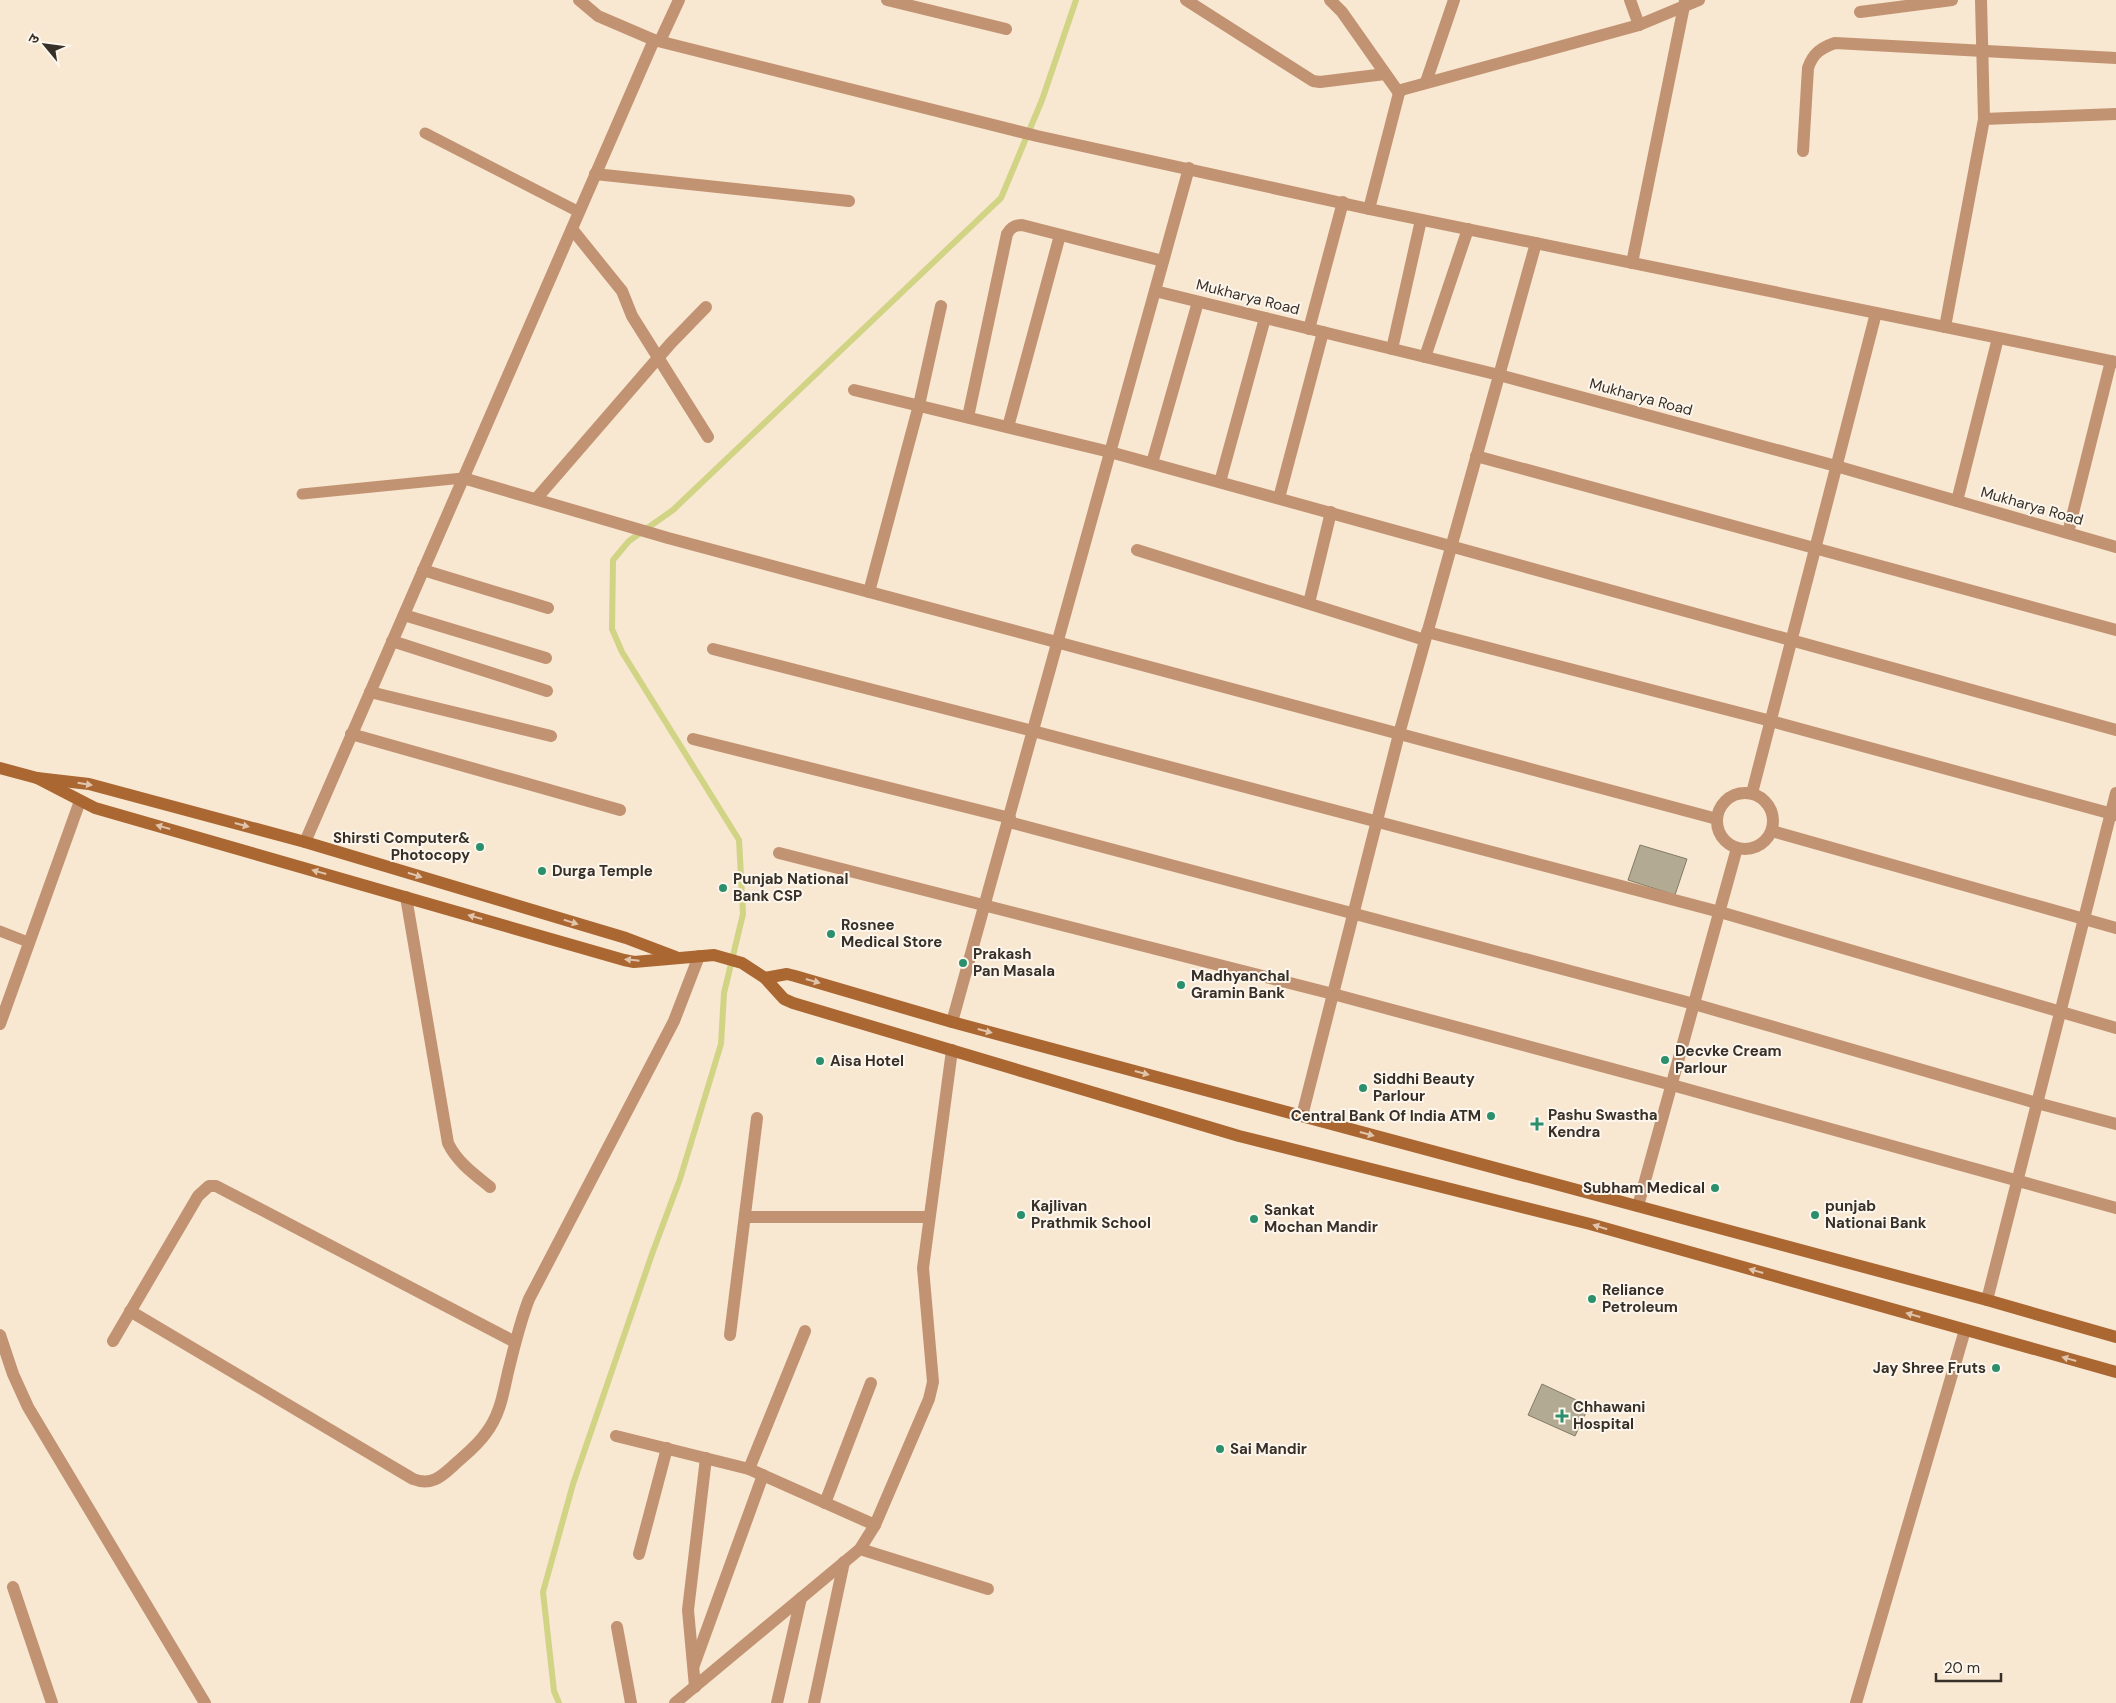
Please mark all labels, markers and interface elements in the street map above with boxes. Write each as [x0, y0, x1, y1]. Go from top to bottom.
north arrow [20, 20, 70, 70]
text: उ [24, 30, 44, 47]
street label: Mukharya Road [1194, 274, 1302, 320]
street label: Mukharya Road [1587, 374, 1695, 420]
street label: Mukharya Road [1978, 482, 2086, 530]
one-way arrow [78, 780, 94, 788]
one-way arrow [235, 821, 250, 829]
one-way arrow [155, 823, 170, 831]
place label: Shirsti Computer& Photocopy [333, 828, 470, 865]
marker: Shirsti Computer& Photocopy [474, 841, 486, 853]
place label: Durga Temple [552, 861, 653, 881]
marker: Durga Temple [536, 865, 548, 877]
one-way arrow [311, 868, 326, 876]
place label: Punjab National Bank CSP [733, 869, 848, 906]
one-way arrow [408, 872, 423, 879]
marker: Punjab National Bank CSP [717, 882, 729, 894]
one-way arrow [468, 913, 483, 921]
place label: Rosnee Medical Store [841, 915, 942, 952]
one-way arrow [564, 918, 579, 926]
marker: Rosnee Medical Store [825, 928, 837, 940]
place label: Prakash Pan Masala [973, 944, 1055, 981]
one-way arrow [623, 956, 639, 964]
marker: Prakash Pan Masala [957, 957, 969, 969]
place label: Madhyanchal Gramin Bank [1191, 966, 1290, 1003]
one-way arrow [805, 978, 820, 986]
marker: Madhyanchal Gramin Bank [1175, 979, 1187, 991]
one-way arrow [978, 1027, 993, 1035]
place label: Decvke Cream Parlour [1675, 1041, 1782, 1078]
place label: Aisa Hotel [830, 1051, 904, 1071]
marker: Decvke Cream Parlour [1659, 1054, 1671, 1066]
marker: Aisa Hotel [814, 1055, 826, 1067]
place label: Siddhi Beauty Parlour [1373, 1069, 1475, 1106]
one-way arrow [1135, 1070, 1150, 1078]
marker: Siddhi Beauty Parlour [1357, 1082, 1369, 1094]
place label: Pashu Swastha Kendra [1548, 1105, 1658, 1142]
place label: Central Bank Of India ATM [1291, 1106, 1481, 1126]
marker: Central Bank Of India ATM [1485, 1110, 1497, 1122]
marker: Pashu Swastha Kendra [1530, 1117, 1544, 1131]
one-way arrow [1359, 1130, 1374, 1138]
place label: Subham Medical [1583, 1178, 1705, 1198]
marker: Subham Medical [1709, 1182, 1721, 1194]
place label: Kajlivan Prathmik School [1031, 1196, 1151, 1233]
place label: punjab Nationai Bank [1825, 1196, 1927, 1233]
place label: Sankat Mochan Mandir [1264, 1200, 1378, 1237]
marker: Kajlivan Prathmik School [1015, 1209, 1027, 1221]
marker: punjab Nationai Bank [1809, 1209, 1821, 1221]
marker: Sankat Mochan Mandir [1248, 1213, 1260, 1225]
one-way arrow [1592, 1222, 1607, 1230]
one-way arrow [1749, 1267, 1764, 1275]
place label: Reliance Petroleum [1602, 1280, 1678, 1317]
marker: Reliance Petroleum [1586, 1293, 1598, 1305]
one-way arrow [1905, 1310, 1920, 1318]
one-way arrow [2061, 1354, 2076, 1362]
place label: Jay Shree Fruts [1873, 1358, 1986, 1378]
marker: Jay Shree Fruts [1990, 1362, 2002, 1374]
place label: Chhawani Hospital [1573, 1397, 1645, 1434]
marker: Chhawani Hospital [1555, 1409, 1569, 1423]
place label: Sai Mandir [1230, 1439, 1307, 1459]
marker: Sai Mandir [1214, 1443, 1226, 1455]
scale bar [1936, 1650, 2001, 1682]
text: 20 m [1944, 1658, 1980, 1678]

